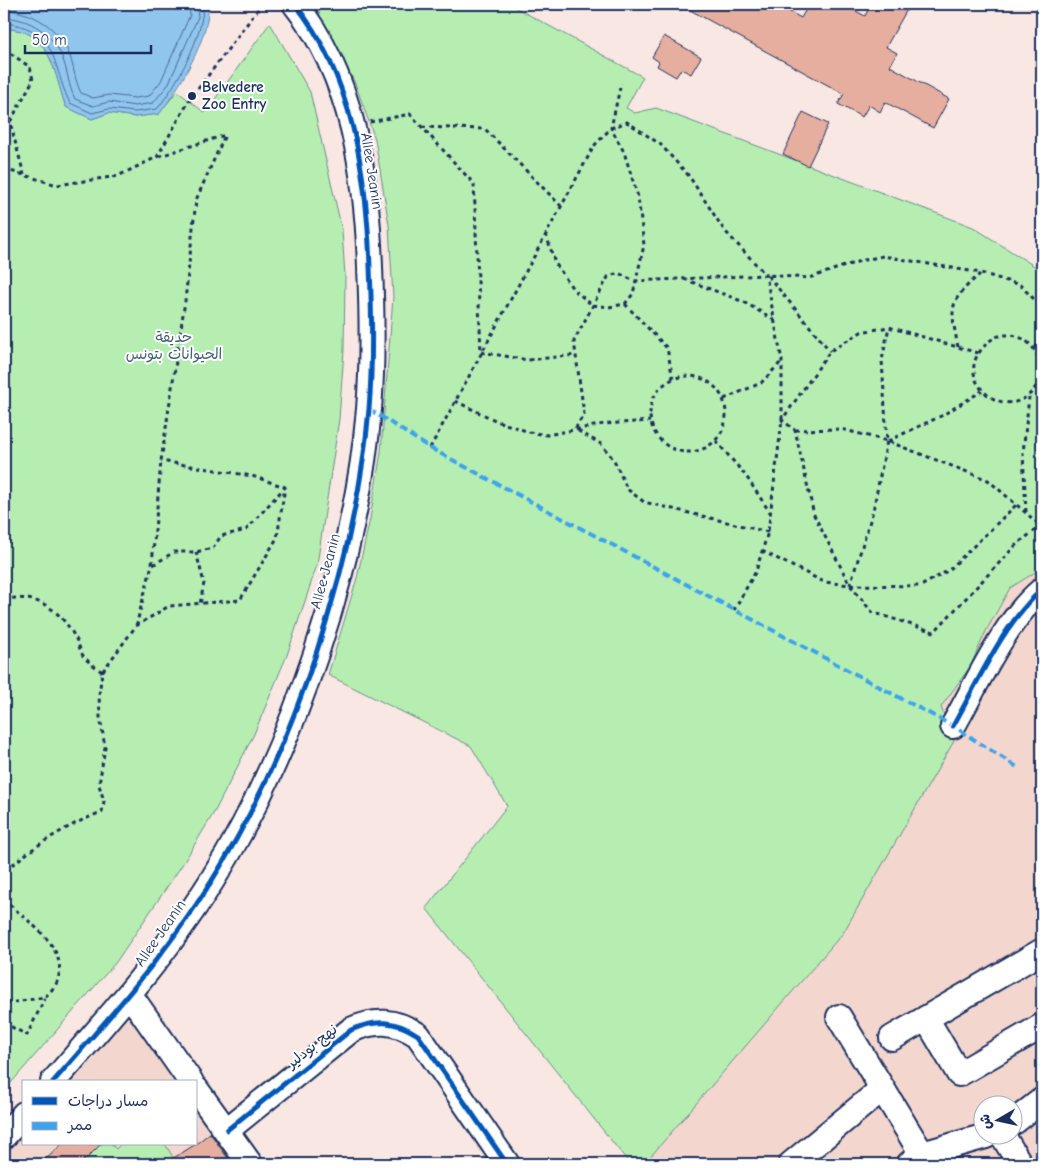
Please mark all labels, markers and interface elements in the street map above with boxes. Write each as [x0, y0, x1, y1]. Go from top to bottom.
scale bar [25, 22, 151, 54]
text: 50 m [32, 31, 67, 49]
place label: Belvedere Zoo Entry [202, 78, 266, 113]
marker: Belvedere Zoo Entry [186, 90, 198, 102]
street label: Allee Jeanin [357, 131, 387, 211]
park label: حديقة الحيوانات بتونس [126, 328, 222, 363]
street label: Allee Jeanin [306, 531, 344, 611]
street label: Allee Jeanin [130, 896, 190, 970]
street label: نهج بودلير [281, 1020, 342, 1074]
legend [22, 1080, 198, 1146]
text: مسار دراجات [68, 1092, 148, 1110]
north arrow [974, 1096, 1024, 1146]
text: ش [976, 1113, 995, 1131]
text: ممر [66, 1116, 92, 1134]

